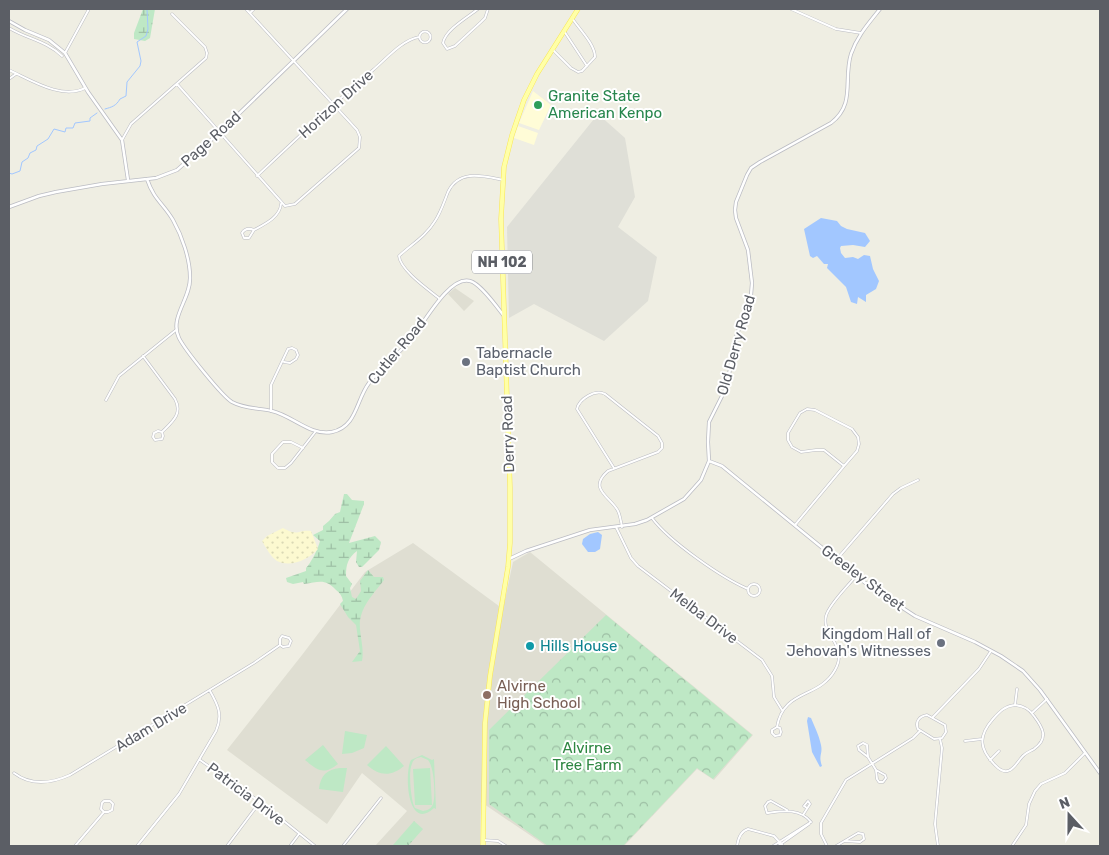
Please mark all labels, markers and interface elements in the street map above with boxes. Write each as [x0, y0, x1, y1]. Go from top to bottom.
street label: Horizon Drive [295, 66, 377, 142]
place label: Granite State American Kenpo [548, 87, 662, 122]
marker: Granite State American Kenpo [532, 99, 544, 111]
street label: Page Road [177, 107, 245, 171]
road number: NH 102 [472, 250, 532, 274]
street label: Old Derry Road [713, 293, 759, 397]
street label: Cutler Road [364, 314, 430, 388]
place label: Tabernacle Baptist Church [476, 344, 581, 379]
marker: Tabernacle Baptist Church [460, 356, 472, 368]
street label: Derry Road [498, 395, 518, 473]
street label: Greeley Street [818, 541, 908, 615]
street label: Melba Drive [666, 584, 742, 648]
place label: Kingdom Hall of Jehovah's Witnesses [786, 625, 931, 660]
place label: Hills House [540, 637, 617, 655]
marker: Kingdom Hall of Jehovah's Witnesses [935, 637, 947, 649]
marker: Hills House [524, 640, 536, 652]
place label: Alvirne High School [497, 677, 581, 712]
marker: Alvirne High School [481, 689, 493, 701]
street label: Adam Drive [112, 699, 190, 755]
park label: Alvirne Tree Farm [552, 739, 622, 774]
street label: Patricia Drive [204, 759, 288, 829]
north arrow [1044, 790, 1094, 840]
text: N [1057, 794, 1072, 813]

